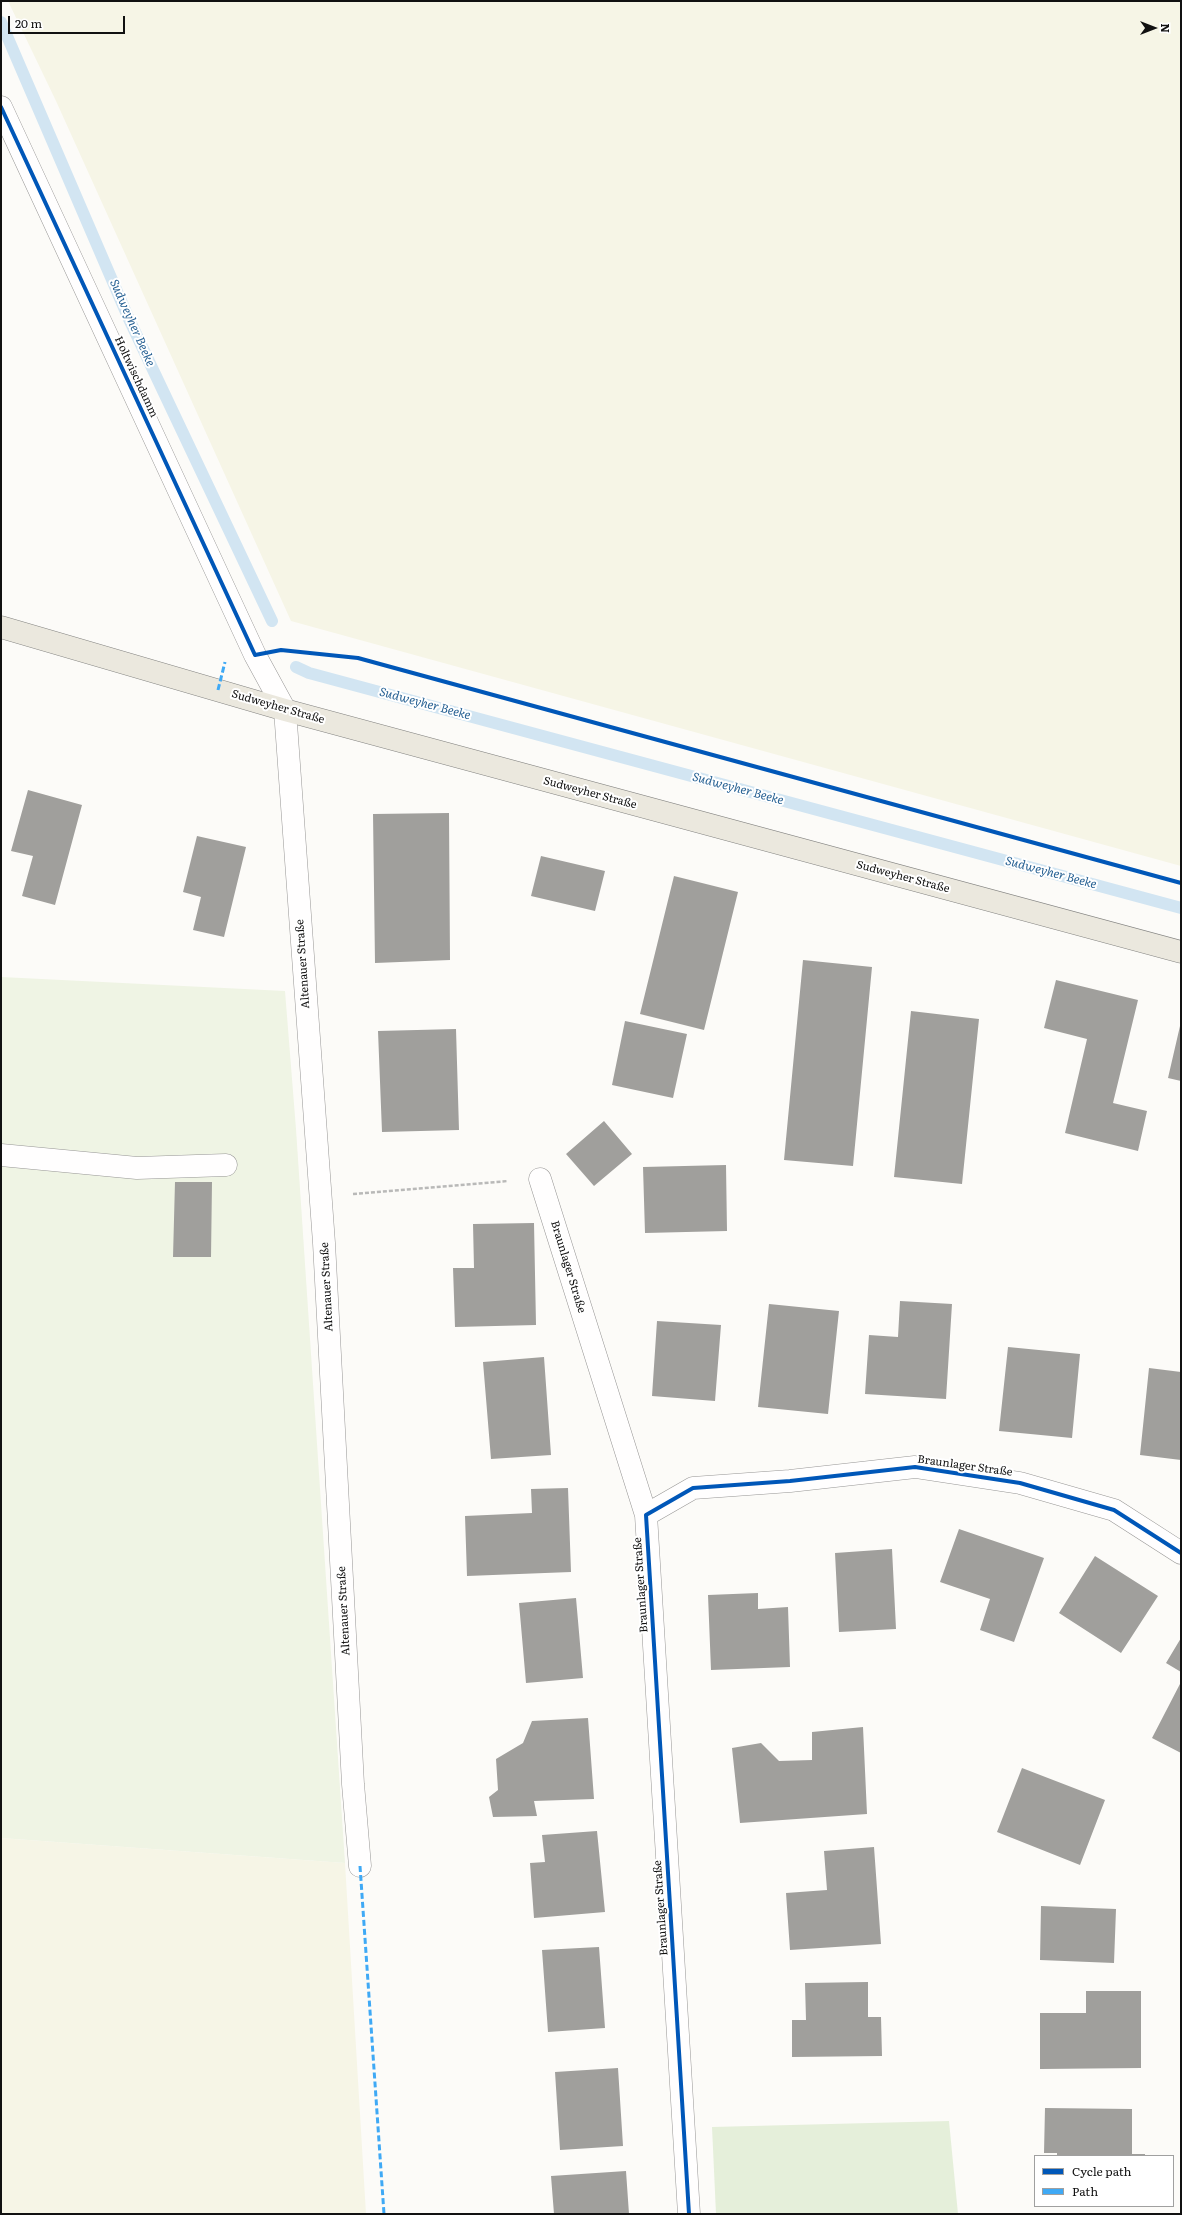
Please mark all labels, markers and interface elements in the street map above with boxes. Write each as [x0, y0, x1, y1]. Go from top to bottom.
scale bar [10, 8, 127, 34]
north arrow [1134, 8, 1174, 48]
text: 20 m [15, 14, 42, 32]
text: N [1158, 23, 1174, 33]
water label: Sudweyher Beeke [106, 277, 158, 369]
street label: Holtwischdamm [111, 334, 161, 420]
water label: Sudweyher Beeke [378, 685, 472, 723]
street label: Sudweyher Straße [230, 687, 326, 727]
water label: Sudweyher Beeke [691, 770, 785, 808]
street label: Sudweyher Straße [542, 774, 638, 812]
water label: Sudweyher Beeke [1004, 854, 1098, 892]
street label: Sudweyher Straße [855, 858, 951, 896]
street label: Altenauer Straße [293, 919, 313, 1009]
street label: Braunlager Straße [548, 1219, 588, 1315]
street label: Altenauer Straße [318, 1242, 336, 1332]
street label: Braunlager Straße [917, 1453, 1013, 1479]
street label: Braunlager Straße [631, 1537, 651, 1633]
street label: Altenauer Straße [335, 1566, 353, 1656]
street label: Braunlager Straße [651, 1860, 671, 1956]
legend [1034, 2155, 1174, 2207]
text: Cycle path [1072, 2162, 1132, 2180]
text: Path [1072, 2182, 1098, 2200]

